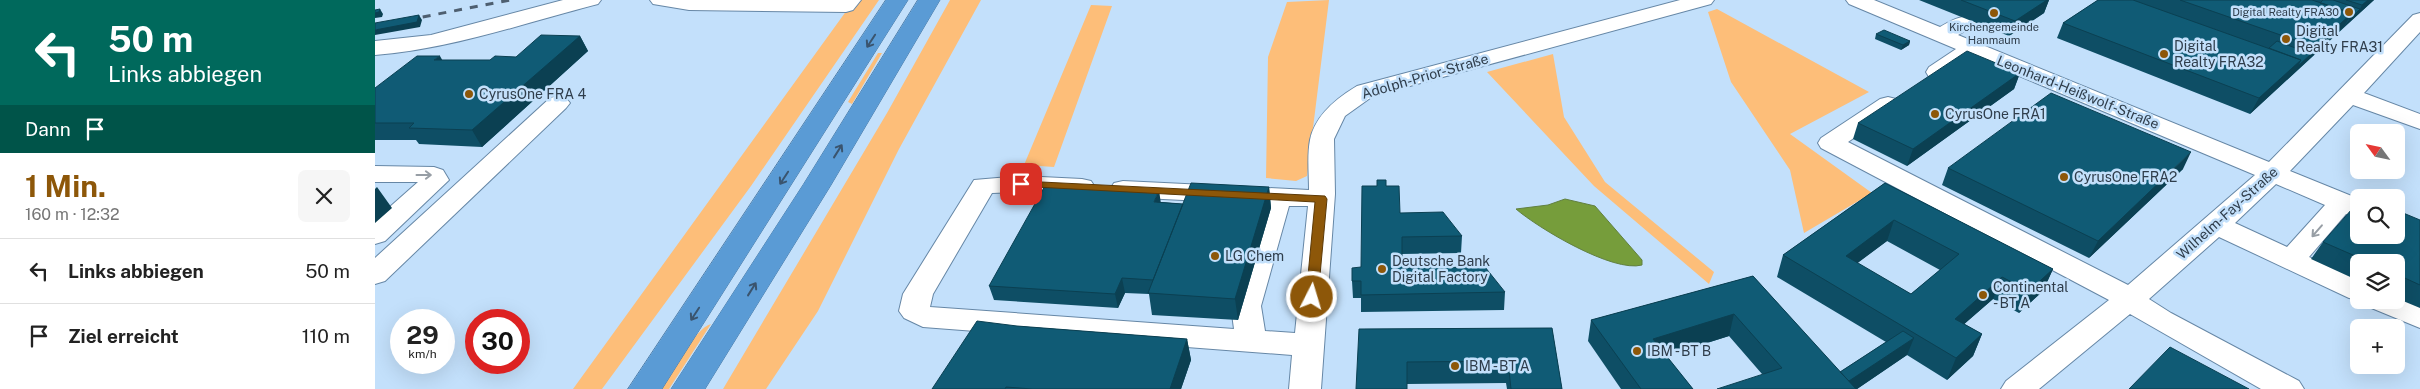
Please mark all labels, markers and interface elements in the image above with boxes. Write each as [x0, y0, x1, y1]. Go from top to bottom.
place label: Digital Realty FRA30 [2232, 6, 2339, 18]
marker: Digital Realty FRA30 [2343, 6, 2355, 18]
marker: Kirchengemeinde Hanmaum [1988, 7, 2000, 19]
text: 50 m [108, 19, 193, 60]
icon: left [25, 20, 90, 85]
place label: Kirchengemeinde Hanmaum [1949, 21, 2039, 46]
place label: Digital Realty FRA31 [2296, 23, 2383, 55]
marker: Digital Realty FRA31 [2280, 33, 2292, 45]
one-way arrow [866, 34, 876, 48]
place label: Digital Realty FRA32 [2174, 38, 2264, 70]
marker: Digital Realty FRA32 [2158, 48, 2170, 60]
street label: Adolph-Prior-Straße [1360, 50, 1490, 102]
street label: Leonhard-Heißwolf-Straße [1995, 52, 2162, 132]
text: Links abbiegen [108, 61, 262, 87]
place label: CyrusOne FRA 4 [479, 86, 586, 102]
marker: CyrusOne FRA 4 [463, 88, 475, 100]
place label: CyrusOne FRA1 [1945, 106, 2046, 122]
marker: CyrusOne FRA1 [1929, 108, 1941, 120]
icon: arrive [81, 115, 109, 143]
text: Dann [25, 118, 71, 140]
north arrow [2350, 124, 2405, 179]
map controls [2350, 124, 2405, 374]
one-way arrow [833, 144, 843, 158]
pin [1000, 163, 1042, 205]
street label: Wilhelm-Fay-Straße [2173, 163, 2281, 263]
text: 1 Min. [25, 168, 106, 204]
place label: CyrusOne FRA2 [2074, 169, 2177, 185]
button: close [298, 170, 350, 222]
one-way arrow [415, 170, 431, 180]
icon: arrive [1007, 170, 1035, 198]
one-way arrow [778, 171, 789, 185]
marker: CyrusOne FRA2 [2058, 171, 2070, 183]
button: search [2350, 189, 2405, 244]
text: 160 m · 12:32 [25, 205, 120, 224]
one-way arrow [2311, 225, 2323, 238]
place label: LG Chem [1225, 248, 1284, 264]
marker: LG Chem [1209, 250, 1221, 262]
place label: Deutsche Bank Digital Factory [1392, 253, 1490, 285]
button: layers [2350, 254, 2405, 309]
icon: left [25, 257, 53, 285]
text: Links abbiegen [68, 260, 204, 282]
text: 50 m [305, 260, 350, 282]
marker: Deutsche Bank Digital Factory [1376, 263, 1388, 275]
position arrow [1285, 270, 1337, 322]
place label: Continental - BT A [1993, 279, 2068, 311]
one-way arrow [747, 282, 757, 296]
marker: Continental - BT A [1977, 289, 1989, 301]
one-way arrow [689, 307, 700, 321]
speed limit sign: 30 [465, 309, 530, 374]
button: + [2350, 319, 2405, 374]
text: 29 [406, 320, 439, 350]
icon: arrive [25, 322, 53, 350]
text: Ziel erreicht [68, 325, 179, 347]
text: 110 m [302, 325, 350, 347]
place label: IBM - BT B [1647, 343, 1711, 359]
marker: IBM - BT B [1631, 345, 1643, 357]
text: km/h [408, 347, 437, 361]
place label: IBM - BT A [1465, 358, 1530, 374]
marker: IBM - BT A [1449, 360, 1461, 372]

